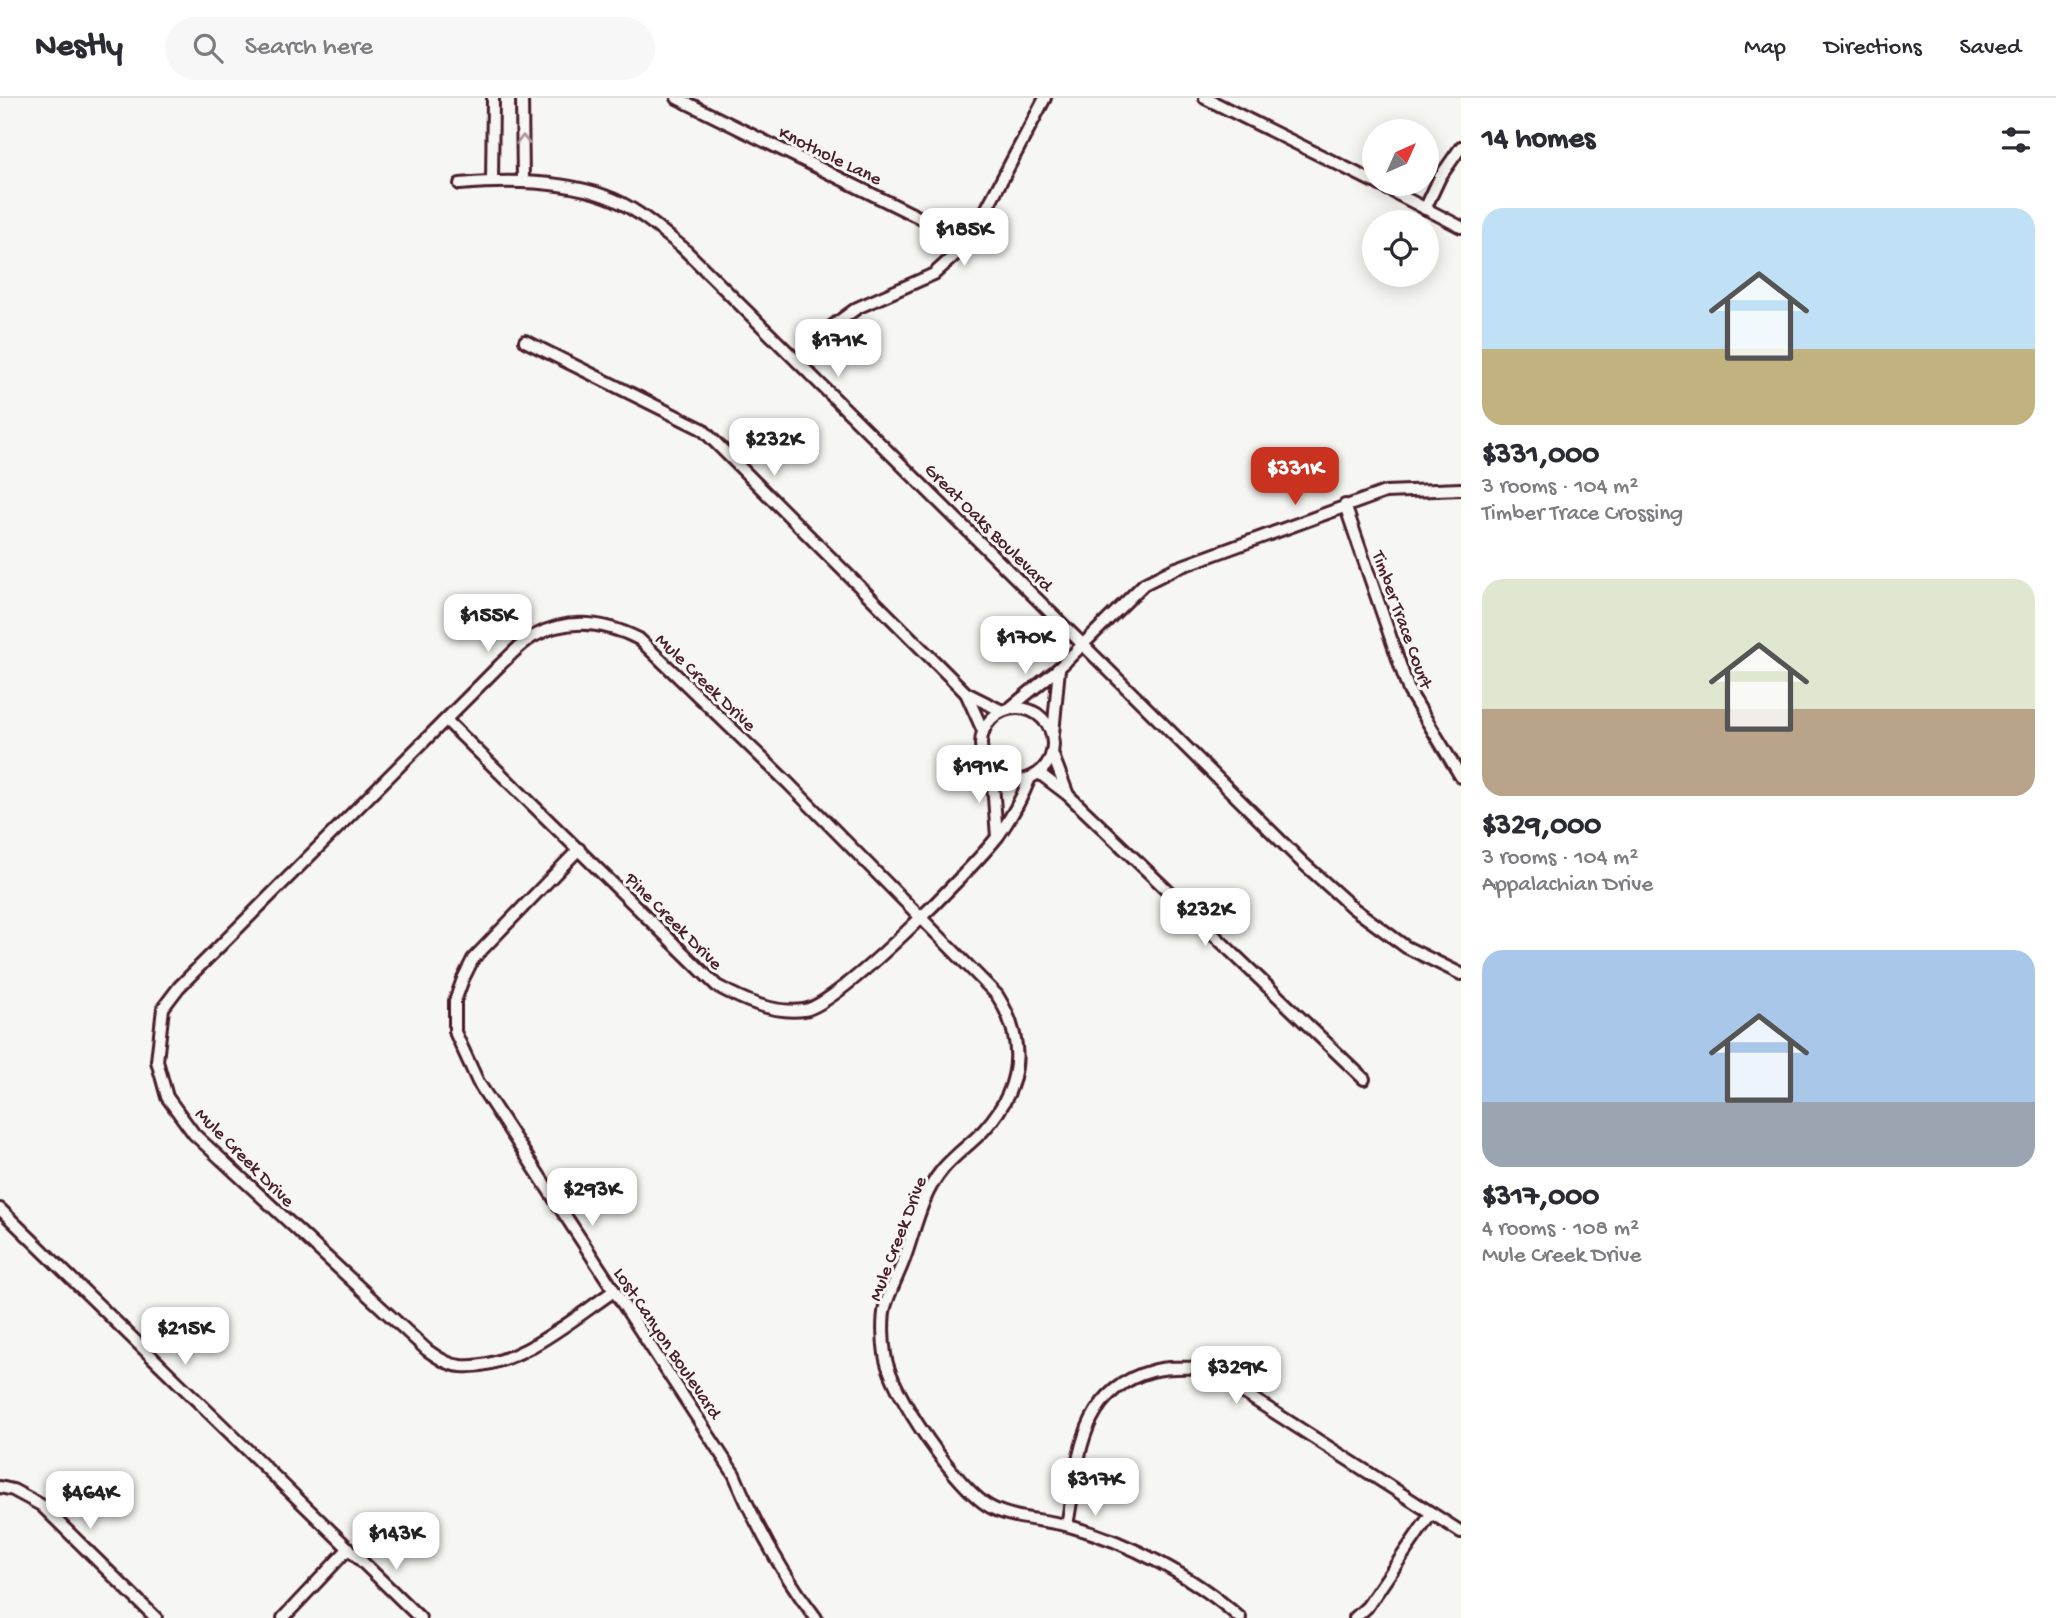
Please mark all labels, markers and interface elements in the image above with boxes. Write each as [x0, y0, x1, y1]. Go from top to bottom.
search box [165, 17, 655, 80]
text: Nestly [35, 29, 123, 67]
icon: search [189, 29, 227, 67]
text: Search here [245, 33, 373, 64]
text: Map [1744, 34, 1786, 63]
text: Directions [1824, 34, 1922, 63]
text: Saved [1960, 34, 2021, 63]
north arrow [1362, 119, 1438, 196]
map controls [1362, 119, 1439, 287]
icon: filters [1997, 121, 2035, 159]
street label: Knothole Lane [774, 122, 885, 192]
text: 14 homes [1482, 123, 1595, 158]
one-way arrow [515, 134, 531, 145]
pin: $185K [915, 208, 1013, 268]
button: locate [1362, 210, 1439, 287]
text: $185K [936, 217, 992, 244]
icon: home [1696, 253, 1822, 379]
pin: $171K [789, 320, 887, 379]
text: $171K [811, 328, 865, 355]
pin: $232K [725, 418, 823, 478]
text: $232K [745, 427, 803, 454]
text: $331,000 [1482, 439, 1599, 474]
pin: $331K [1246, 448, 1344, 507]
text: $331K [1267, 456, 1323, 483]
street label: Great Oaks Boulevard [918, 459, 1058, 599]
text: 3 rooms · 104 m² [1482, 474, 1638, 501]
text: Timber Trace Crossing [1482, 501, 1683, 528]
street label: Timber Trace Court [1365, 547, 1437, 694]
pin: $155K [439, 594, 537, 654]
text: $155K [460, 603, 516, 630]
pin: $170K [976, 616, 1074, 676]
icon: home [1696, 624, 1822, 750]
text: $170K [996, 625, 1054, 652]
street label: Mule Creek Drive [649, 630, 760, 738]
pin: $191K [930, 746, 1028, 805]
text: $191K [952, 754, 1006, 781]
text: $329,000 [1482, 810, 1601, 845]
text: 3 rooms · 104 m² [1482, 845, 1638, 872]
street label: Pine Creek Drive [618, 868, 726, 976]
text: Appalachian Drive [1482, 872, 1653, 899]
pin: $232K [1156, 888, 1254, 948]
text: $232K [1176, 897, 1234, 924]
icon: home [1696, 995, 1822, 1121]
street label: Mule Creek Drive [189, 1104, 298, 1213]
pin: $293K [543, 1168, 641, 1228]
street label: Mule Creek Drive [865, 1174, 934, 1305]
text: $293K [563, 1177, 621, 1204]
text: $317,000 [1482, 1181, 1599, 1216]
text: 4 rooms · 108 m² [1482, 1216, 1639, 1243]
text: Mule Creek Drive [1482, 1243, 1641, 1270]
street label: Lost Canyon Boulevard [607, 1264, 726, 1426]
pin: $215K [136, 1308, 234, 1367]
text: $215K [157, 1316, 213, 1343]
pin: $329K [1187, 1346, 1285, 1406]
text: $329K [1207, 1355, 1265, 1382]
pin: $317K [1046, 1458, 1144, 1518]
text: $317K [1067, 1467, 1123, 1494]
pin: $464K [41, 1472, 139, 1531]
text: $464K [62, 1480, 118, 1507]
pin: $143K [347, 1512, 445, 1572]
text: $143K [368, 1521, 424, 1548]

